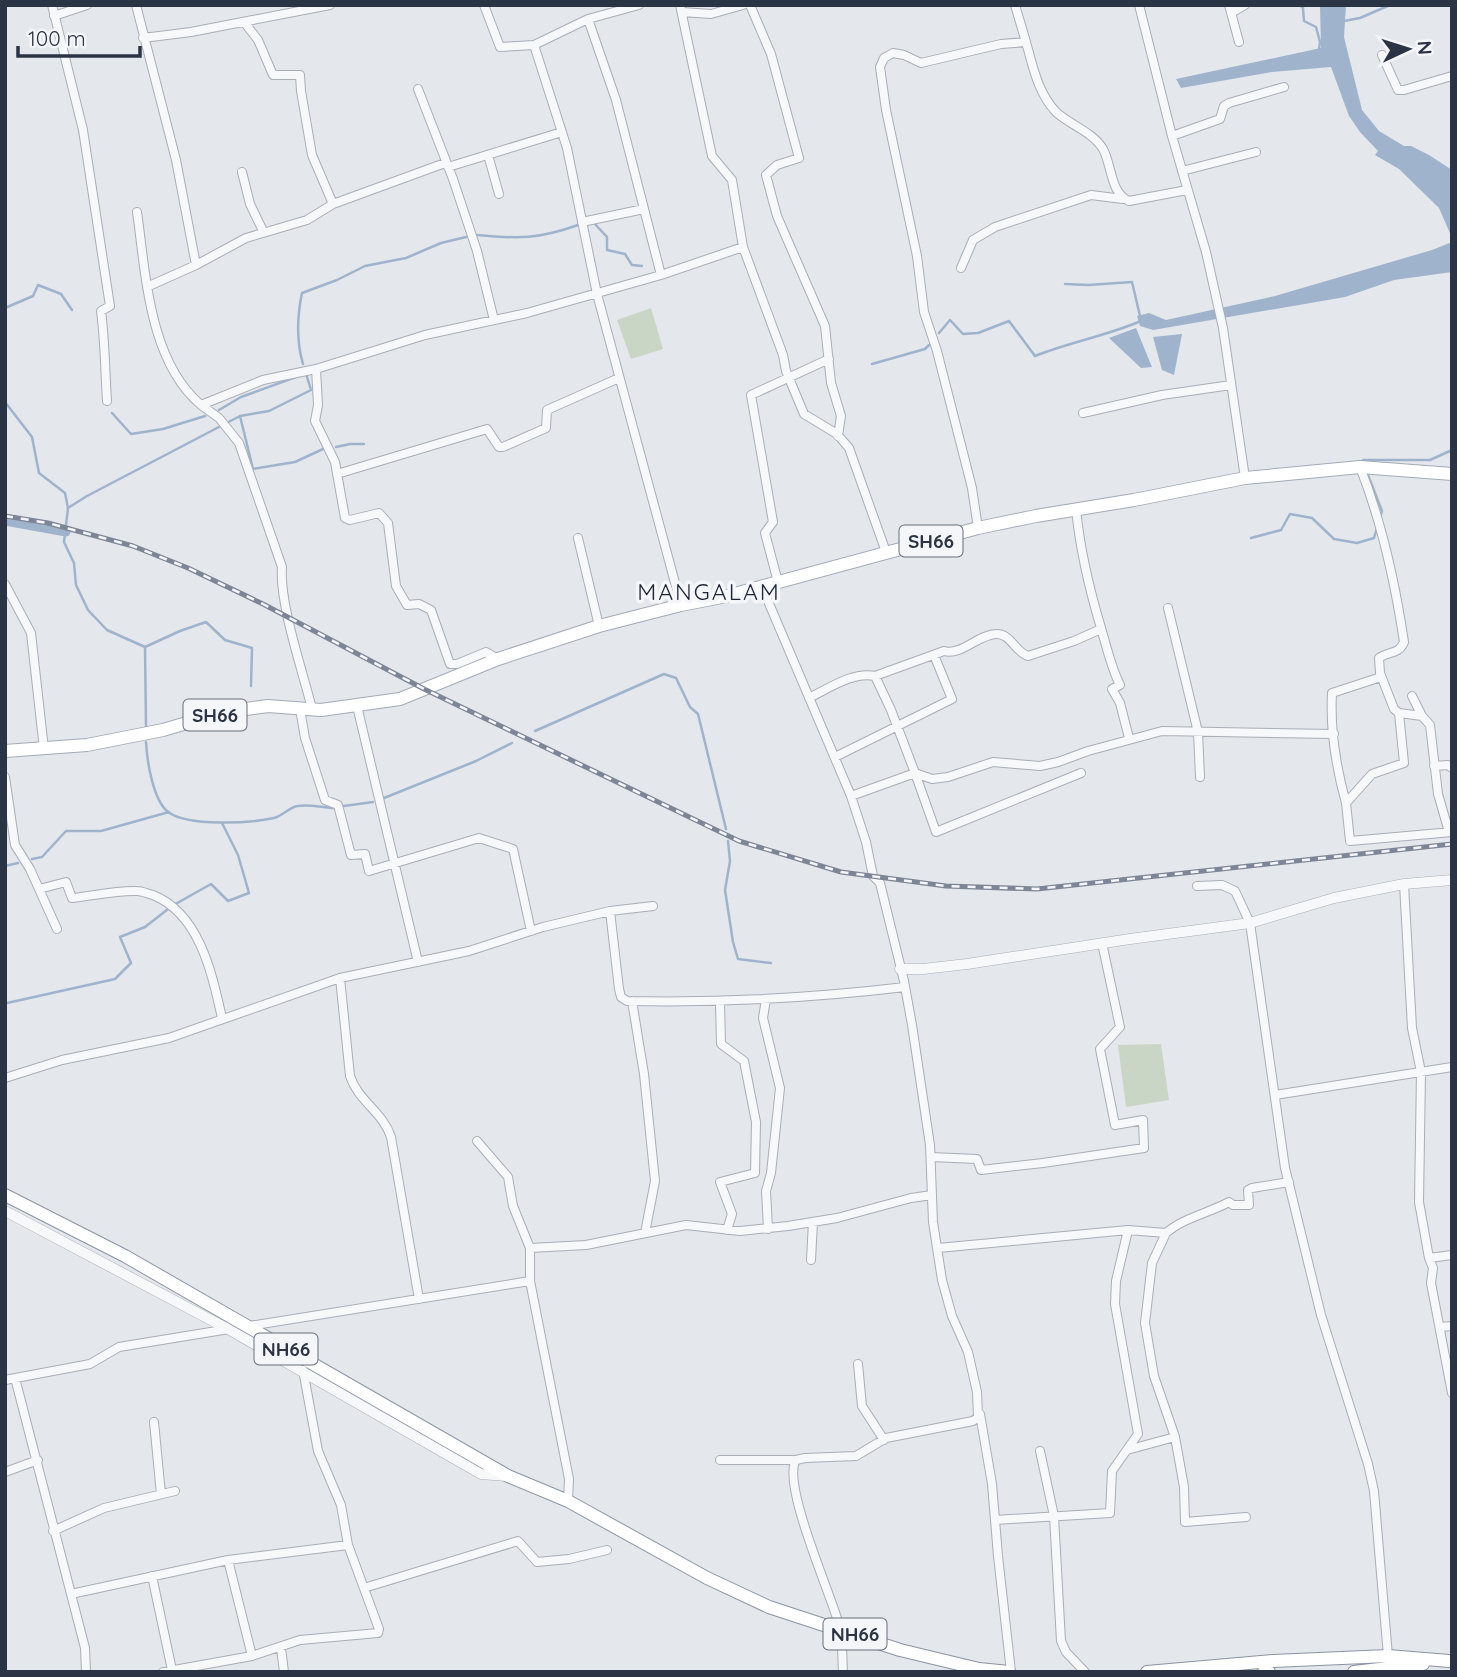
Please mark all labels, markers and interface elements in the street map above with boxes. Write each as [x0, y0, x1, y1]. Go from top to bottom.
scale bar [18, 14, 140, 58]
north arrow [1373, 14, 1443, 84]
text: 100 m [28, 25, 86, 51]
text: N [1413, 40, 1437, 56]
road number: SH66 [900, 526, 962, 556]
district label: MANGALAM [637, 577, 781, 606]
road number: SH66 [184, 700, 246, 730]
road number: NH66 [254, 1334, 318, 1364]
road number: NH66 [824, 1618, 886, 1650]

